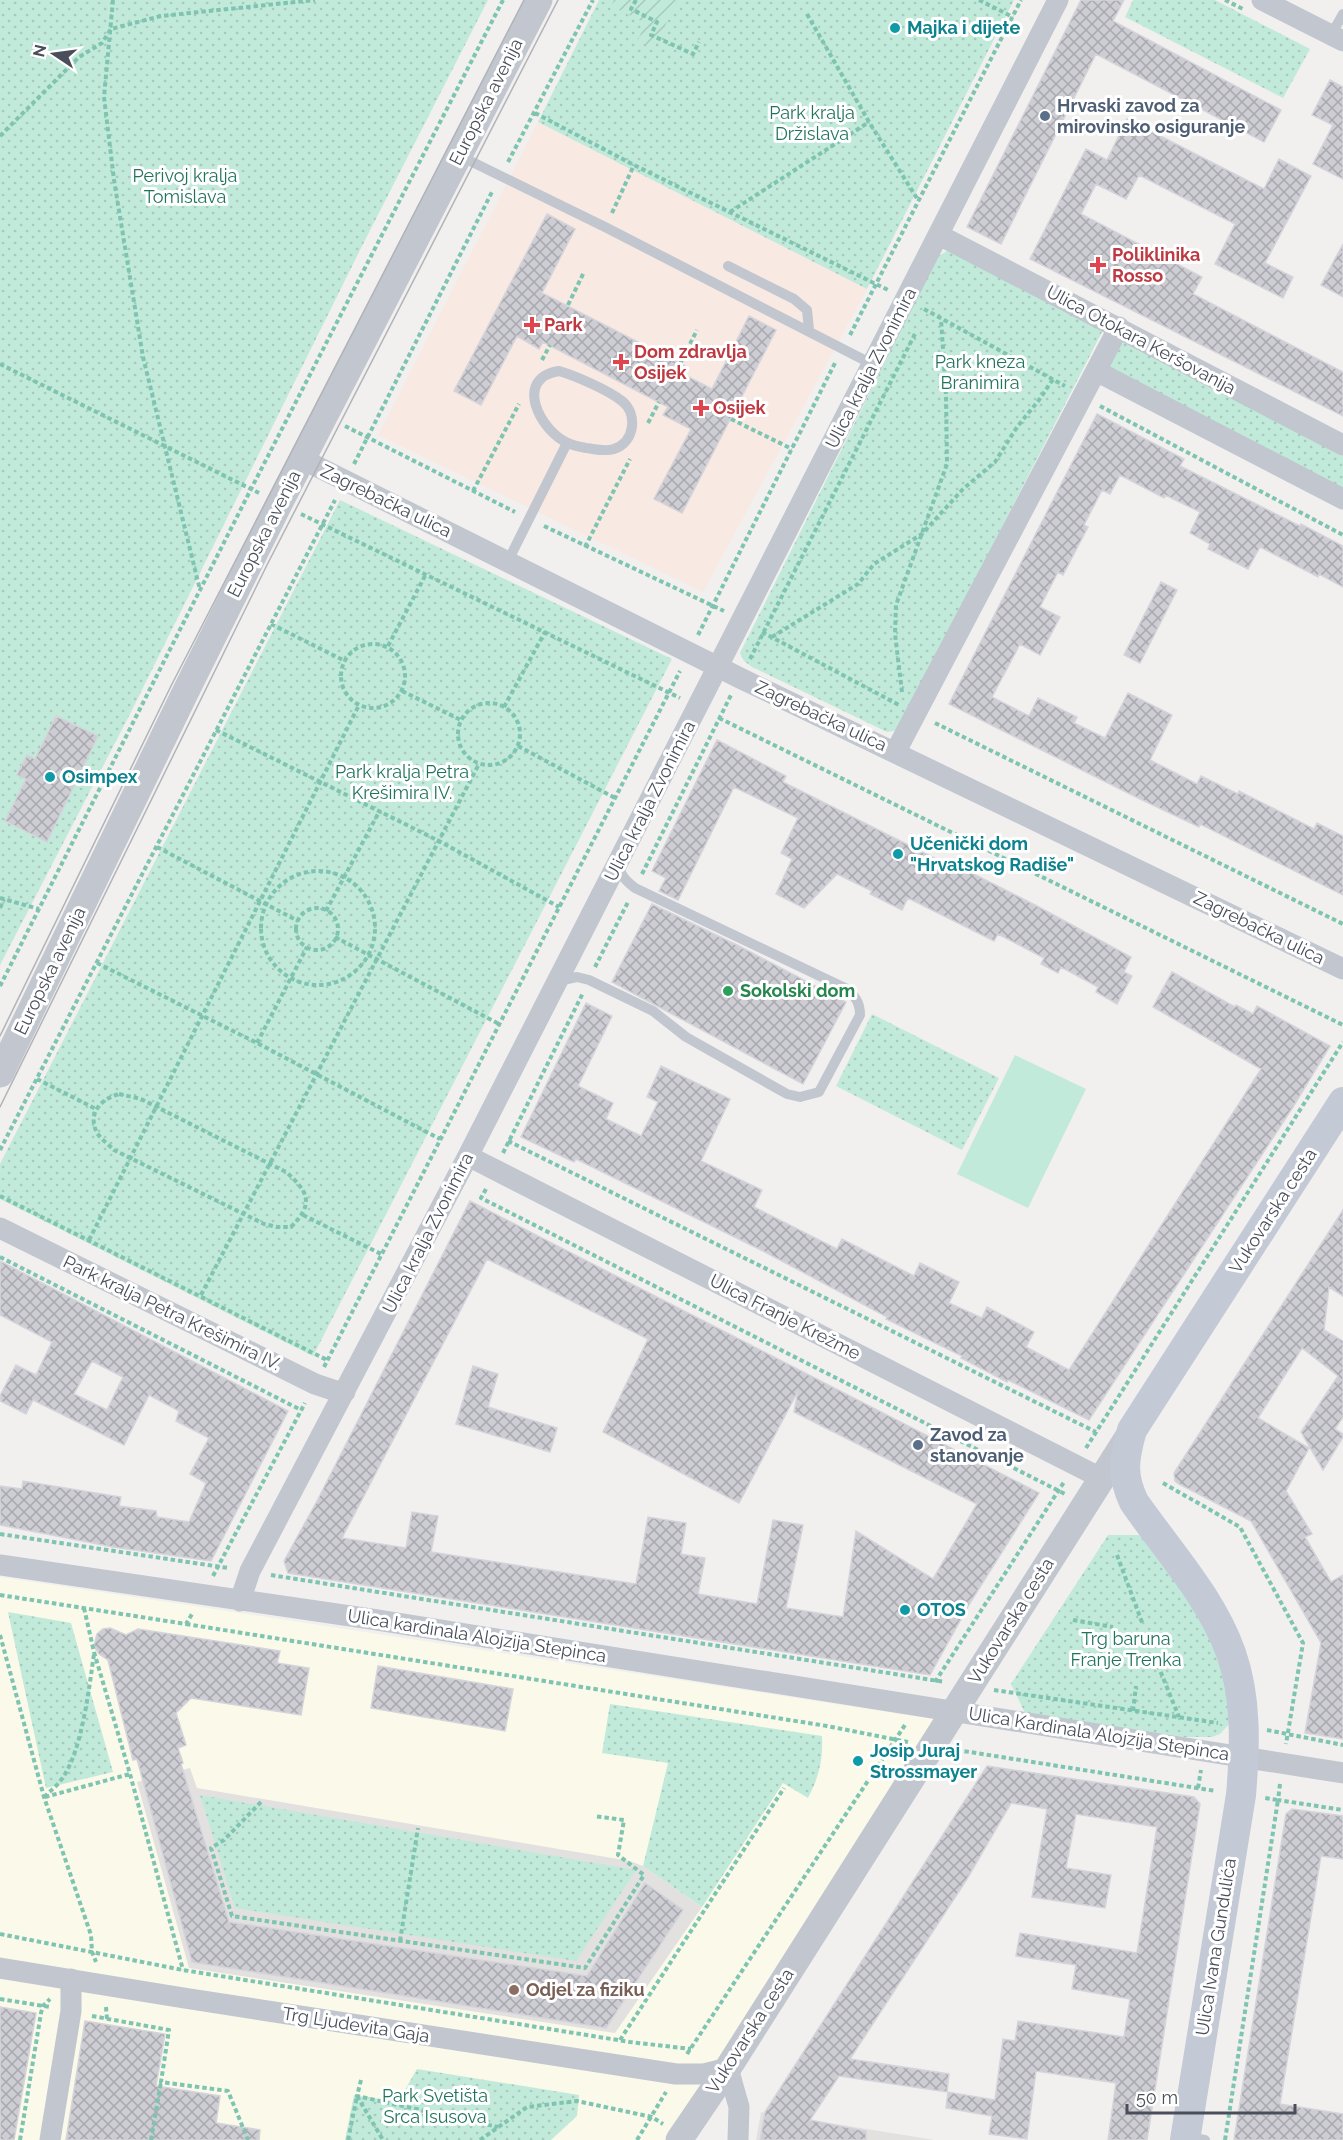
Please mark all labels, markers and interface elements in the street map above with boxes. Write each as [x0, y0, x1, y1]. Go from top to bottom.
place label: Majka i dijete [907, 17, 1020, 38]
marker: Majka i dijete [888, 21, 902, 35]
north arrow [24, 24, 84, 84]
street label: Europska avenija [445, 35, 527, 169]
text: N [29, 43, 51, 59]
place label: Hrvaski zavod za mirovinsko osiguranje [1057, 95, 1246, 137]
park label: Park kralja Držislava [769, 102, 855, 144]
marker: Hrvaski zavod za mirovinsko osiguranje [1038, 109, 1052, 123]
park label: Perivoj kralja Tomislava [133, 165, 237, 207]
place label: Poliklinika Rosso [1112, 244, 1200, 286]
marker: Poliklinika Rosso [1089, 256, 1107, 274]
street label: Ulica Otokara Keršovanija [1043, 281, 1239, 398]
street label: Ulica kralja Zvonimira [821, 284, 920, 452]
place label: Park [544, 314, 583, 335]
marker: Park [525, 318, 539, 332]
place label: Dom zdravlja Osijek [634, 341, 747, 383]
park label: Park kneza Branimira [935, 351, 1025, 393]
marker: Dom zdravlja Osijek [612, 353, 630, 371]
place label: Osijek [713, 397, 767, 418]
marker: Osijek [694, 401, 708, 415]
street label: Zagrebačka ulica [317, 460, 455, 541]
street label: Europska avenija [223, 467, 305, 601]
street label: Zagrebačka ulica [752, 676, 890, 755]
street label: Ulica kralja Zvonimira [600, 717, 699, 885]
park label: Park kralja Petra Krešimira IV. [335, 761, 469, 803]
place label: Osimpex [62, 766, 138, 787]
marker: Osimpex [43, 770, 57, 784]
place label: Učenički dom "Hrvatskog Radiše" [910, 833, 1074, 875]
marker: Učenički dom "Hrvatskog Radiše" [891, 847, 905, 861]
street label: Zagrebačka ulica [1190, 887, 1328, 968]
street label: Europska avenija [10, 903, 90, 1038]
place label: Sokolski dom [740, 980, 855, 1001]
marker: Sokolski dom [721, 984, 735, 998]
street label: Vukovarska cesta [1224, 1144, 1321, 1277]
street label: Ulica kralja Zvonimira [378, 1149, 477, 1317]
street label: Park kralja Petra Krešimira IV. [60, 1251, 284, 1374]
street label: Ulica Franje Krežme [706, 1269, 864, 1364]
place label: Zavod za stanovanje [930, 1424, 1024, 1466]
marker: Zavod za stanovanje [911, 1438, 925, 1452]
street label: Vukovarska cesta [963, 1554, 1058, 1688]
place label: OTOS [917, 1599, 966, 1620]
marker: OTOS [898, 1603, 912, 1617]
street label: Ulica kardinala Alojzija Stepinca [346, 1605, 608, 1666]
park label: Trg baruna Franje Trenka [1071, 1628, 1181, 1670]
street label: Ulica Kardinala Alojzija Stepinca [967, 1703, 1231, 1765]
place label: Josip Juraj Strossmayer [870, 1740, 977, 1782]
marker: Josip Juraj Strossmayer [851, 1754, 865, 1768]
street label: Ulica Ivana Gundulića [1191, 1857, 1240, 2037]
street label: Vukovarska cesta [701, 1964, 798, 2097]
place label: Odjel za fiziku [526, 1979, 645, 2000]
marker: Odjel za fiziku [507, 1983, 521, 1997]
street label: Trg Ljudevita Gaja [281, 2003, 431, 2046]
scale bar [1127, 2077, 1295, 2115]
park label: Park Svetišta Srca Isusova [382, 2085, 488, 2127]
text: 50 m [1136, 2087, 1178, 2108]

